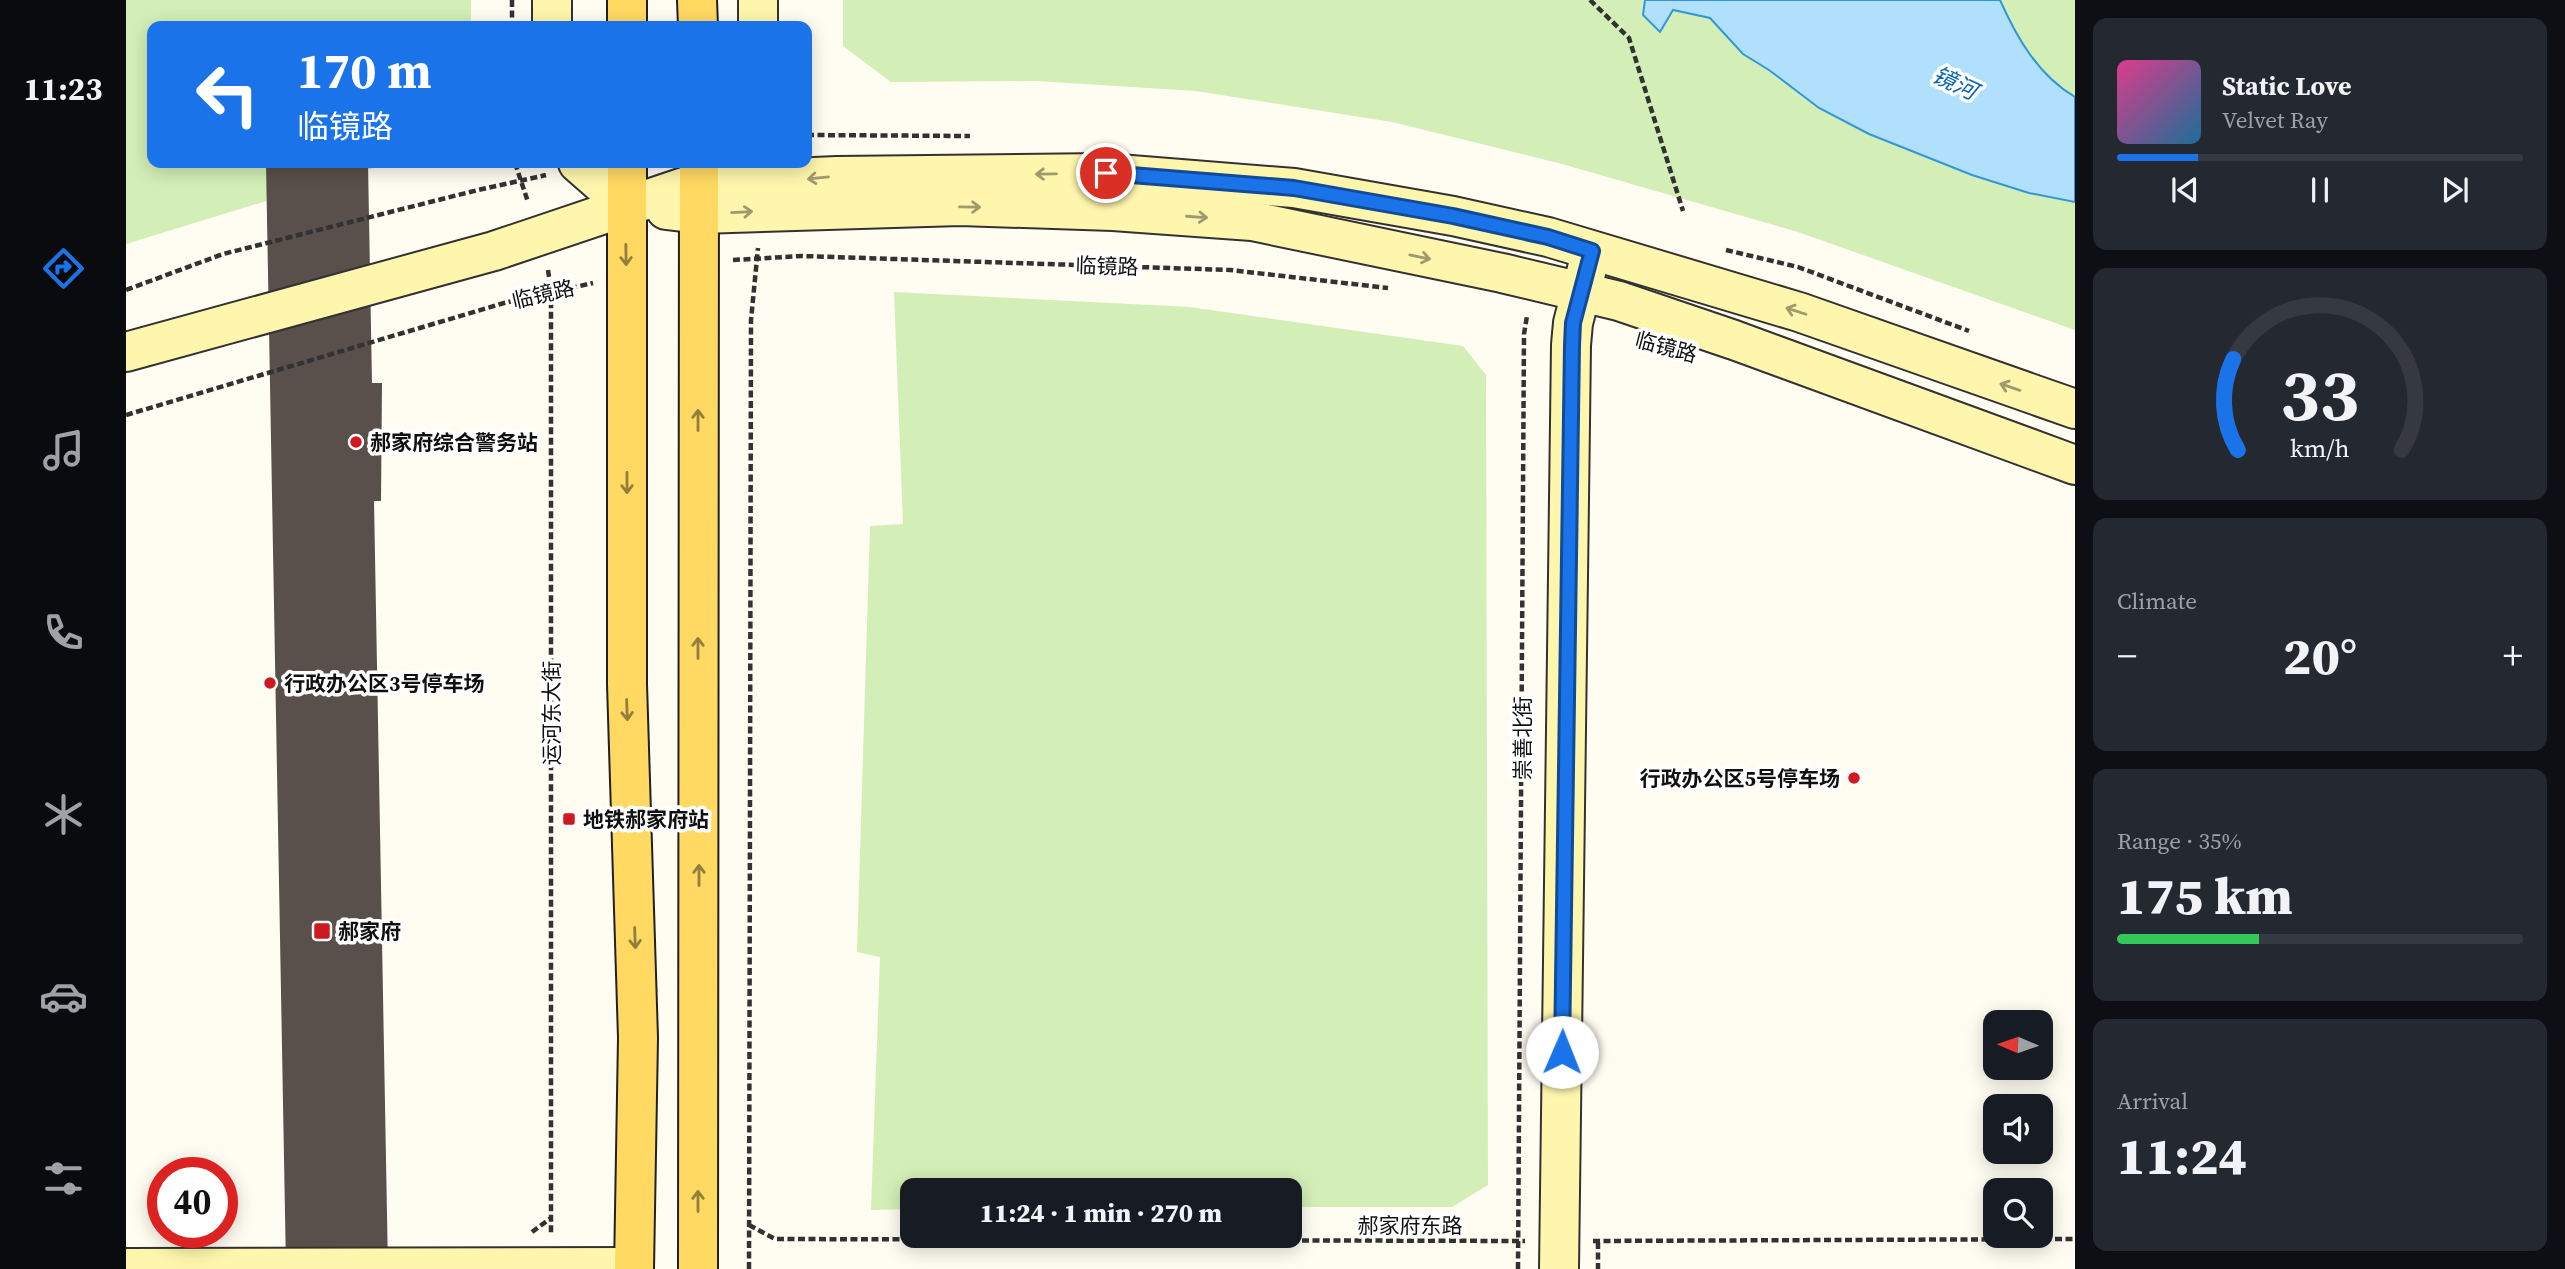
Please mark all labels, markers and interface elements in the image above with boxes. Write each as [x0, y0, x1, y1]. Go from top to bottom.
text: 170 m [297, 37, 432, 104]
icon: left [182, 49, 273, 140]
water label: 镜河 [1927, 59, 1986, 109]
text: 11:23 [24, 67, 102, 111]
text: Static Love [2222, 68, 2351, 104]
text: Velvet Ray [2222, 104, 2328, 136]
text: 临镜路 [297, 105, 393, 149]
pin [1076, 143, 1136, 203]
icon: arrive [1087, 154, 1125, 192]
one-way arrow [1034, 167, 1057, 180]
icon: previous [2166, 171, 2204, 209]
icon: pause [2301, 171, 2339, 209]
icon: next [2436, 171, 2474, 209]
one-way arrow [807, 172, 830, 185]
one-way arrow [958, 200, 981, 214]
one-way arrow [730, 205, 753, 218]
one-way arrow [1185, 211, 1208, 224]
icon: directions [39, 244, 88, 293]
one-way arrow [619, 244, 633, 267]
street label: 临镜路 [1075, 250, 1139, 282]
one-way arrow [1408, 250, 1431, 264]
street label: 临镜路 [509, 273, 577, 315]
one-way arrow [1785, 304, 1807, 316]
street label: 临镜路 [1632, 325, 1700, 369]
text: 33 [2281, 346, 2359, 445]
one-way arrow [2000, 380, 2022, 392]
one-way arrow [691, 409, 705, 432]
icon: music [39, 426, 88, 475]
place label: 郝家府综合警务站 [370, 428, 538, 457]
text: km/h [2290, 431, 2350, 465]
marker: 郝家府综合警务站 [348, 434, 364, 450]
one-way arrow [620, 471, 634, 494]
text: Climate [2117, 585, 2197, 617]
icon: phone [39, 608, 88, 657]
text: 20° [2283, 620, 2357, 691]
text: − [2117, 630, 2137, 682]
text: + [2503, 630, 2523, 682]
one-way arrow [691, 637, 705, 660]
street label: 运河东大街 [537, 661, 566, 766]
place label: 行政办公区3号停车场 [284, 669, 484, 698]
marker: 行政办公区3号停车场 [262, 675, 278, 691]
street label: 崇善北街 [1508, 696, 1537, 780]
one-way arrow [621, 699, 634, 722]
place label: 行政办公区5号停车场 [1640, 764, 1840, 793]
marker: 行政办公区5号停车场 [1846, 770, 1862, 786]
icon: climate [39, 790, 88, 839]
place label: 地铁郝家府站 [583, 805, 709, 834]
marker: 地铁郝家府站 [561, 811, 577, 827]
text: Range · 35% [2117, 825, 2242, 857]
text: 175 km [2117, 860, 2293, 931]
one-way arrow [692, 864, 706, 887]
place label: 郝家府 [338, 917, 401, 946]
marker: 郝家府 [312, 921, 332, 941]
one-way arrow [628, 926, 641, 949]
icon: car [39, 972, 88, 1021]
north arrow [1983, 1010, 2053, 1080]
map controls [1983, 1010, 2053, 1248]
position arrow [1525, 1015, 1599, 1089]
text: Arrival [2117, 1085, 2188, 1117]
button: sound [1983, 1094, 2053, 1164]
text: 11:24 [2117, 1120, 2247, 1191]
icon: filters [39, 1154, 88, 1203]
speed limit sign: 40 [147, 1157, 238, 1248]
button: search [1983, 1178, 2053, 1248]
one-way arrow [691, 1190, 705, 1213]
text: 11:24 · 1 min · 270 m [980, 1195, 1222, 1231]
street label: 郝家府东路 [1358, 1211, 1463, 1240]

